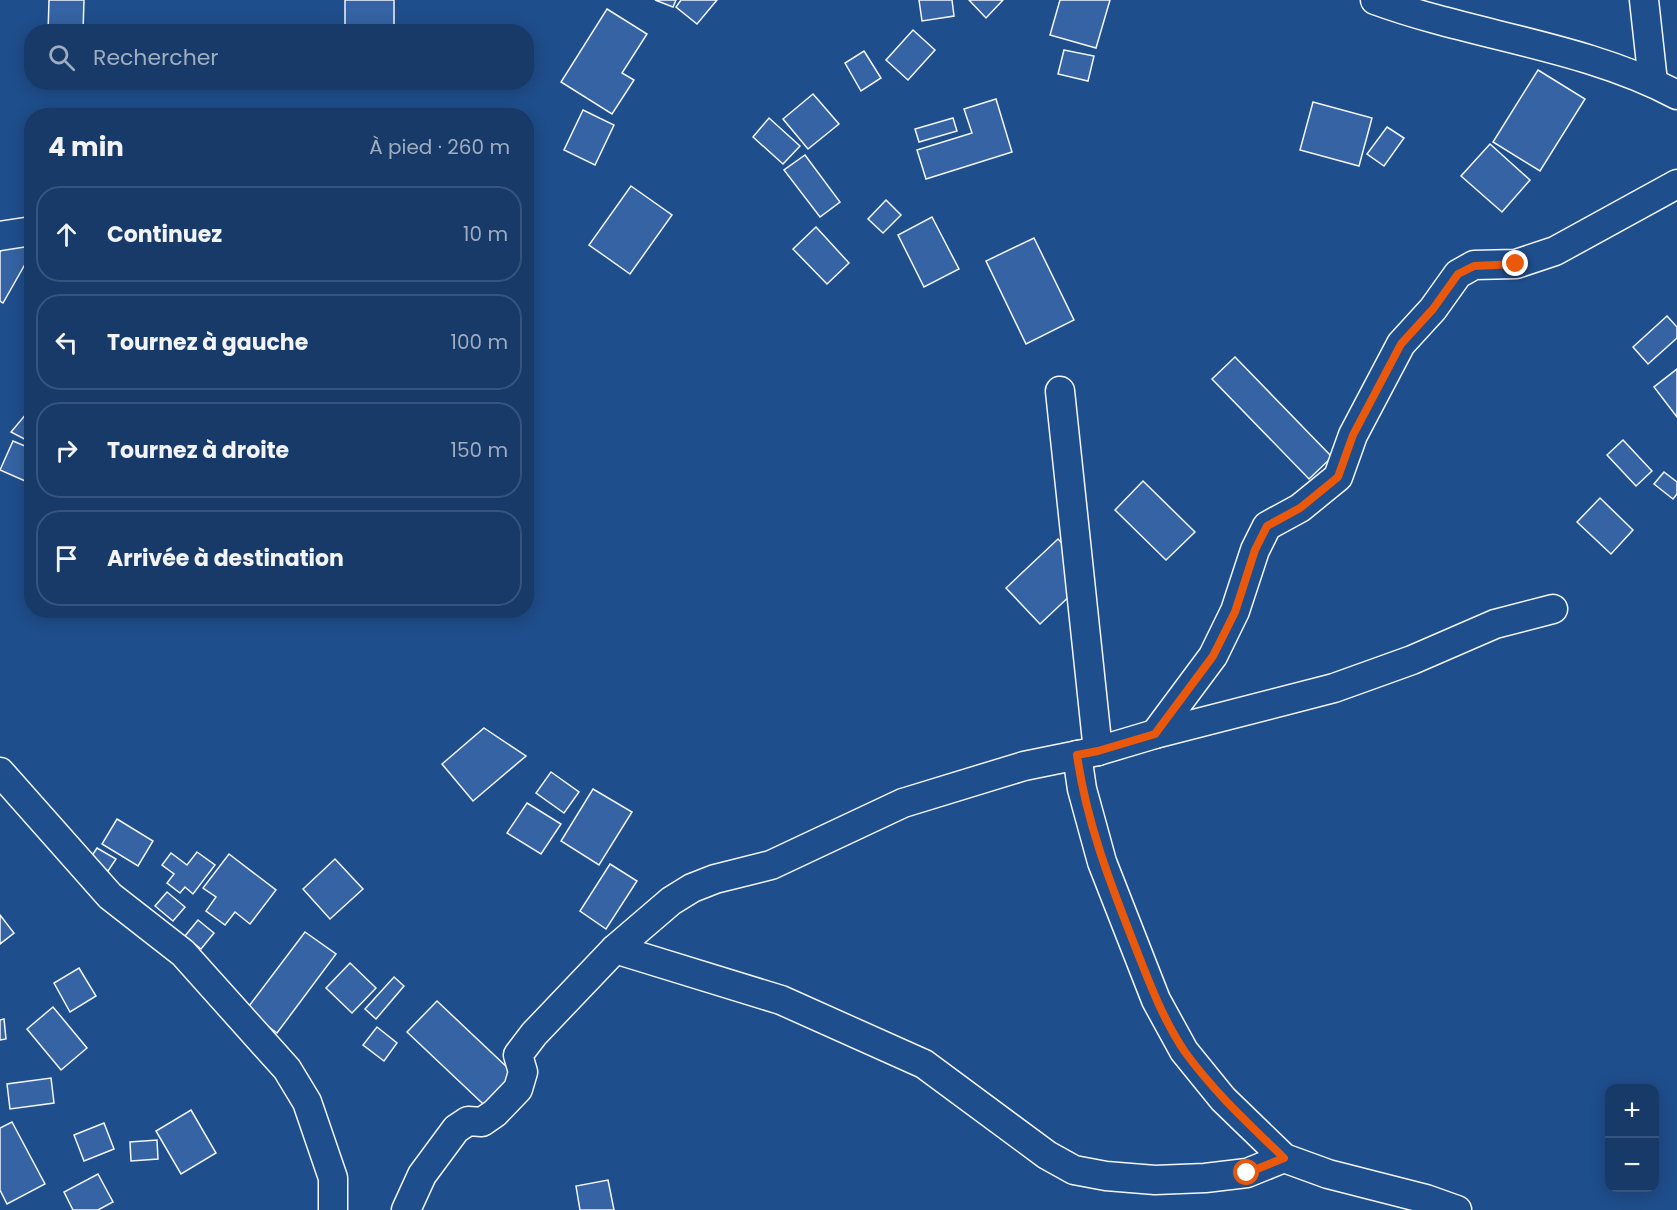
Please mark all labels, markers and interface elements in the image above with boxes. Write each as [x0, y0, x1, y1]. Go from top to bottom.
search box [24, 24, 534, 90]
icon: search [45, 41, 78, 74]
text: Rechercher [93, 42, 219, 73]
text: 4 min [48, 129, 124, 165]
text: À pied · 260 m [369, 133, 510, 161]
icon: ahead [50, 218, 83, 251]
text: Continuez [107, 219, 222, 250]
text: 10 m [463, 220, 508, 248]
route end [1502, 250, 1528, 276]
icon: left [50, 326, 83, 359]
text: Tournez à gauche [107, 327, 308, 358]
text: 100 m [451, 328, 508, 356]
icon: right [50, 434, 83, 467]
text: Tournez à droite [107, 435, 289, 466]
text: 150 m [451, 436, 508, 464]
icon: arrive [50, 542, 83, 575]
text: Arrivée à destination [107, 543, 344, 574]
map controls [1605, 1084, 1659, 1192]
button: + [1605, 1084, 1659, 1138]
button: − [1605, 1138, 1659, 1192]
route start [1233, 1159, 1259, 1185]

